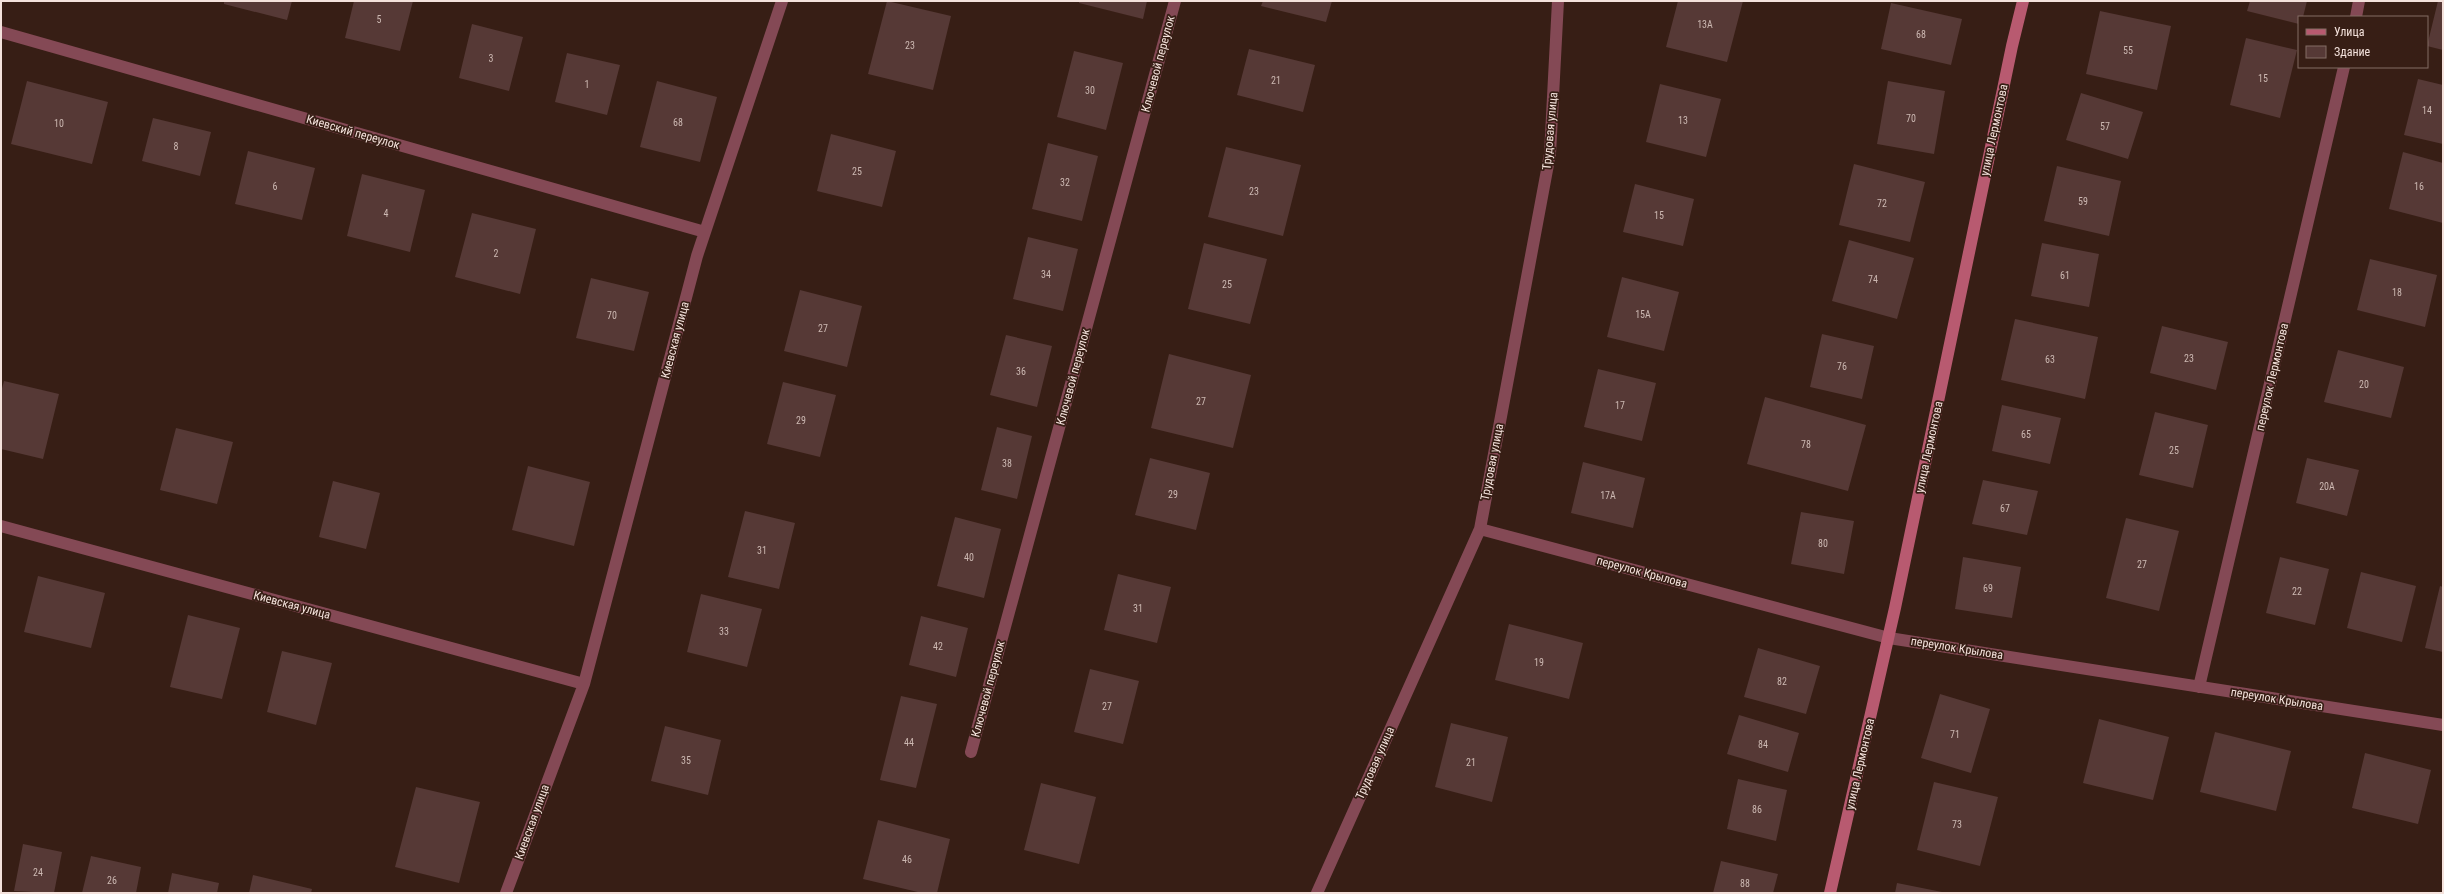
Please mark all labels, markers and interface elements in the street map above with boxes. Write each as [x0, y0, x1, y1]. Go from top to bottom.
house number: 5 [377, 14, 382, 25]
street label: Ключевой переулок [1138, 14, 1178, 114]
legend [2298, 16, 2428, 68]
house number: 13А [1697, 19, 1713, 30]
text: Улица [2334, 25, 2365, 39]
house number: 68 [1916, 29, 1926, 40]
house number: 23 [905, 40, 915, 51]
house number: 55 [2123, 45, 2133, 56]
text: Здание [2334, 45, 2371, 59]
house number: 3 [489, 53, 494, 64]
house number: 15 [2258, 73, 2268, 84]
house number: 21 [1271, 75, 1281, 86]
house number: 1 [585, 79, 589, 90]
street label: улица Лермонтова [1977, 83, 2011, 177]
house number: 30 [1085, 85, 1095, 96]
street label: Трудовая улица [1540, 91, 1560, 170]
house number: 14 [2422, 105, 2432, 116]
street label: Киевский переулок [305, 112, 402, 152]
house number: 70 [1906, 113, 1916, 124]
house number: 13 [1678, 115, 1688, 126]
house number: 68 [673, 117, 683, 128]
house number: 10 [54, 118, 64, 129]
house number: 57 [2100, 121, 2110, 132]
house number: 8 [174, 141, 179, 152]
house number: 25 [852, 166, 862, 177]
house number: 32 [1060, 177, 1070, 188]
house number: 6 [273, 181, 278, 192]
house number: 16 [2414, 181, 2424, 192]
house number: 23 [1249, 186, 1259, 197]
house number: 59 [2078, 196, 2088, 207]
house number: 72 [1877, 198, 1887, 209]
house number: 4 [384, 208, 389, 219]
house number: 15 [1654, 210, 1664, 221]
house number: 2 [494, 248, 499, 259]
house number: 34 [1041, 269, 1051, 280]
house number: 61 [2060, 270, 2070, 281]
house number: 74 [1868, 274, 1878, 285]
house number: 25 [1222, 279, 1232, 290]
house number: 18 [2392, 287, 2402, 298]
street label: Киевская улица [658, 300, 692, 380]
house number: 15А [1635, 309, 1651, 320]
house number: 70 [607, 310, 617, 321]
street label: переулок Лермонтова [2253, 322, 2291, 432]
house number: 27 [818, 323, 828, 334]
street label: Ключевой переулок [1053, 327, 1093, 427]
house number: 23 [2184, 353, 2194, 364]
house number: 63 [2045, 354, 2055, 365]
house number: 76 [1837, 361, 1847, 372]
house number: 36 [1016, 366, 1026, 377]
house number: 20 [2359, 379, 2369, 390]
house number: 27 [1196, 396, 1206, 407]
house number: 17 [1615, 400, 1625, 411]
street label: улица Лермонтова [1912, 400, 1946, 494]
house number: 29 [796, 415, 806, 426]
street label: Трудовая улица [1478, 422, 1506, 502]
house number: 65 [2021, 429, 2031, 440]
house number: 78 [1801, 439, 1811, 450]
house number: 25 [2169, 445, 2179, 456]
house number: 38 [1002, 458, 1012, 469]
house number: 20А [2319, 481, 2335, 492]
house number: 29 [1168, 489, 1178, 500]
house number: 17А [1600, 490, 1616, 501]
house number: 67 [2000, 503, 2010, 514]
house number: 80 [1818, 538, 1828, 549]
house number: 31 [757, 545, 767, 556]
house number: 40 [964, 552, 974, 563]
street label: переулок Крылова [1595, 553, 1689, 591]
house number: 27 [2137, 559, 2147, 570]
house number: 69 [1983, 583, 1993, 594]
house number: 22 [2292, 586, 2302, 597]
street label: Киевская улица [252, 588, 332, 622]
house number: 31 [1133, 603, 1143, 614]
house number: 33 [719, 626, 729, 637]
street label: переулок Крылова [1910, 634, 2004, 662]
street label: Ключевой переулок [968, 639, 1008, 739]
house number: 42 [933, 641, 943, 652]
house number: 19 [1534, 657, 1544, 668]
house number: 82 [1777, 676, 1787, 687]
street label: переулок Крылова [2230, 685, 2324, 713]
house number: 27 [1102, 701, 1112, 712]
street label: улица Лермонтова [1843, 717, 1877, 811]
street label: Трудовая улица [1353, 724, 1397, 801]
house number: 71 [1950, 729, 1960, 740]
house number: 44 [904, 737, 914, 748]
house number: 84 [1758, 739, 1768, 750]
house number: 35 [681, 755, 691, 766]
house number: 21 [1466, 757, 1476, 768]
street label: Киевская улица [512, 782, 552, 862]
house number: 86 [1752, 804, 1762, 815]
house number: 73 [1952, 819, 1962, 830]
house number: 46 [902, 854, 912, 865]
house number: 24 [33, 867, 43, 878]
house number: 26 [107, 875, 117, 886]
house number: 88 [1740, 878, 1750, 889]

